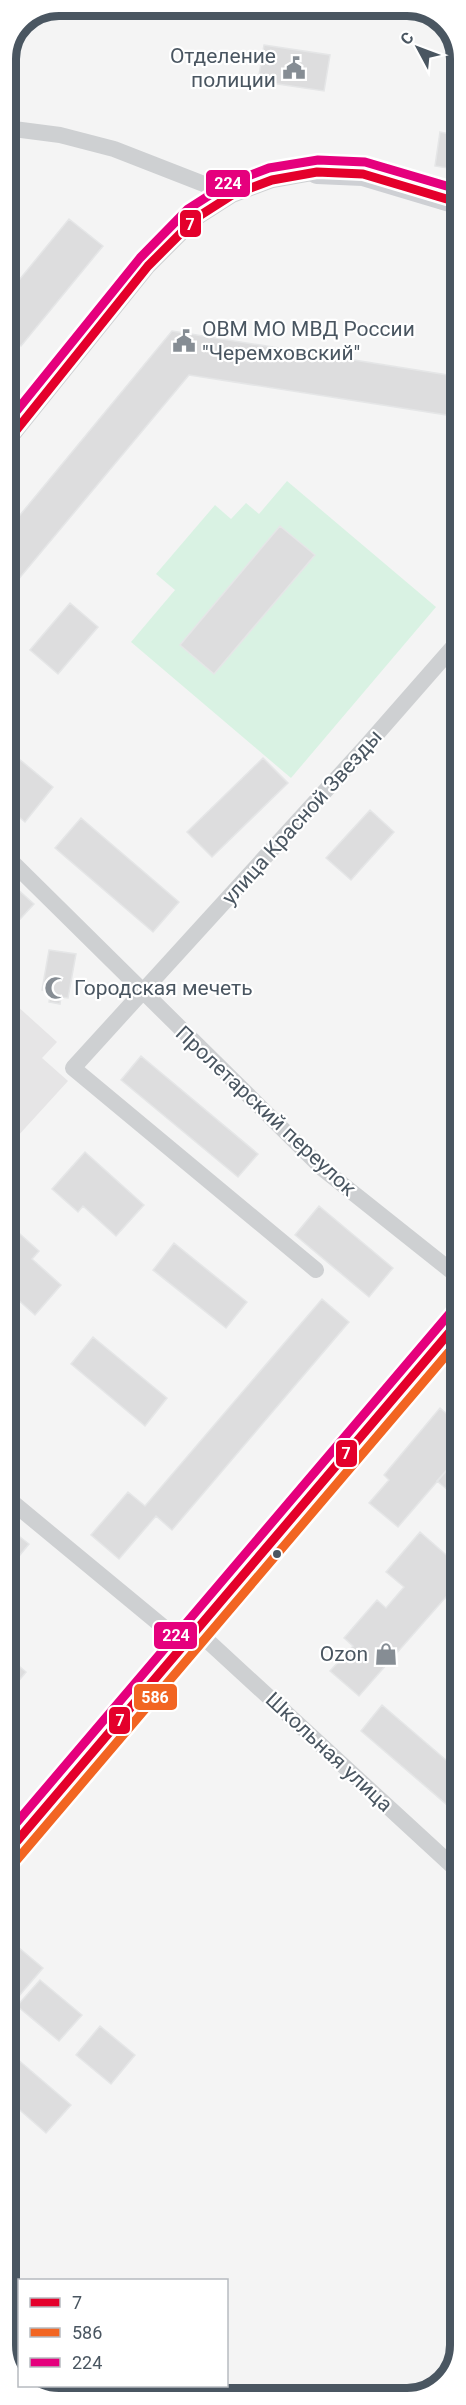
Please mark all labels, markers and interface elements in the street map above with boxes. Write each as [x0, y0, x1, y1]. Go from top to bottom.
north arrow [388, 18, 448, 78]
text: С [396, 28, 418, 49]
place label: Отделение полиции [170, 44, 276, 92]
public building icon: Отделение полиции [281, 55, 307, 81]
line badge: 224 [205, 169, 251, 198]
text: 224 [214, 174, 242, 193]
line badge: 7 [179, 209, 202, 238]
text: 7 [185, 215, 195, 234]
place label: ОВМ МО МВД России "Черемховский" [202, 317, 415, 365]
public building icon: ОВМ МО МВД России "Черемховский" [171, 328, 197, 354]
street label: улица Красной Звезды [217, 725, 387, 909]
mosque icon: Городская мечеть [43, 975, 69, 1001]
place label: Городская мечеть [74, 976, 253, 1000]
street label: Пролетарский переулок [171, 1021, 362, 1201]
line badge: 7 [335, 1439, 358, 1468]
text: 7 [341, 1444, 351, 1463]
unlabelled marker [271, 1548, 283, 1560]
line badge: 224 [153, 1621, 198, 1650]
text: 224 [162, 1626, 190, 1645]
shop icon: Ozon [373, 1641, 399, 1667]
place label: Ozon [320, 1642, 368, 1666]
line badge: 586 [133, 1683, 178, 1711]
street label: Школьная улица [261, 1687, 397, 1817]
text: 586 [141, 1688, 169, 1707]
line badge: 7 [108, 1706, 131, 1735]
text: 7 [115, 1711, 125, 1730]
legend [18, 2279, 228, 2387]
text: 7 [72, 2292, 82, 2313]
text: 586 [72, 2322, 102, 2343]
text: 224 [72, 2352, 102, 2373]

